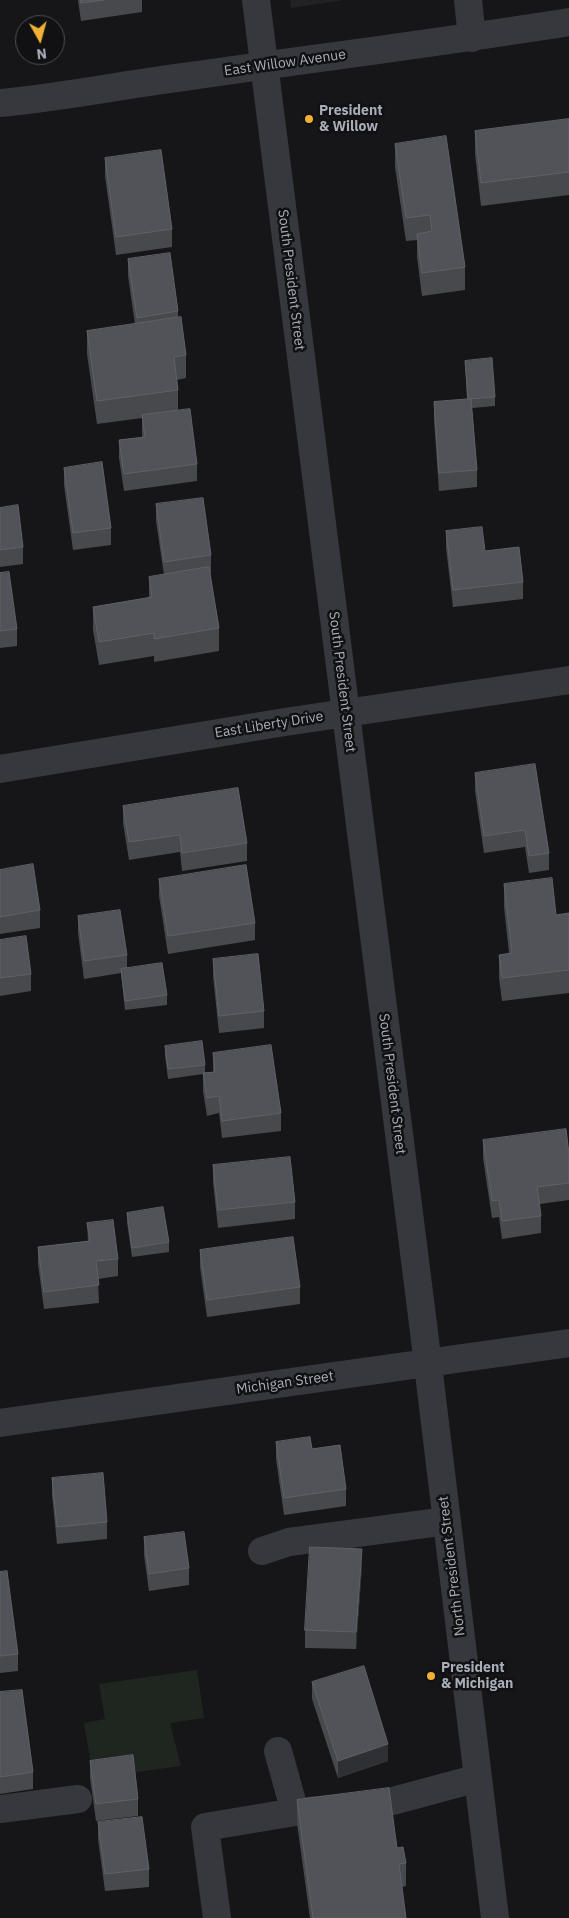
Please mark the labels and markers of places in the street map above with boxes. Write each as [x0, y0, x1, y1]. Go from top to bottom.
place label: President & Willow [319, 103, 383, 136]
marker: President & Willow [303, 113, 315, 125]
place label: President & Michigan [441, 1660, 513, 1692]
marker: President & Michigan [425, 1670, 437, 1682]

